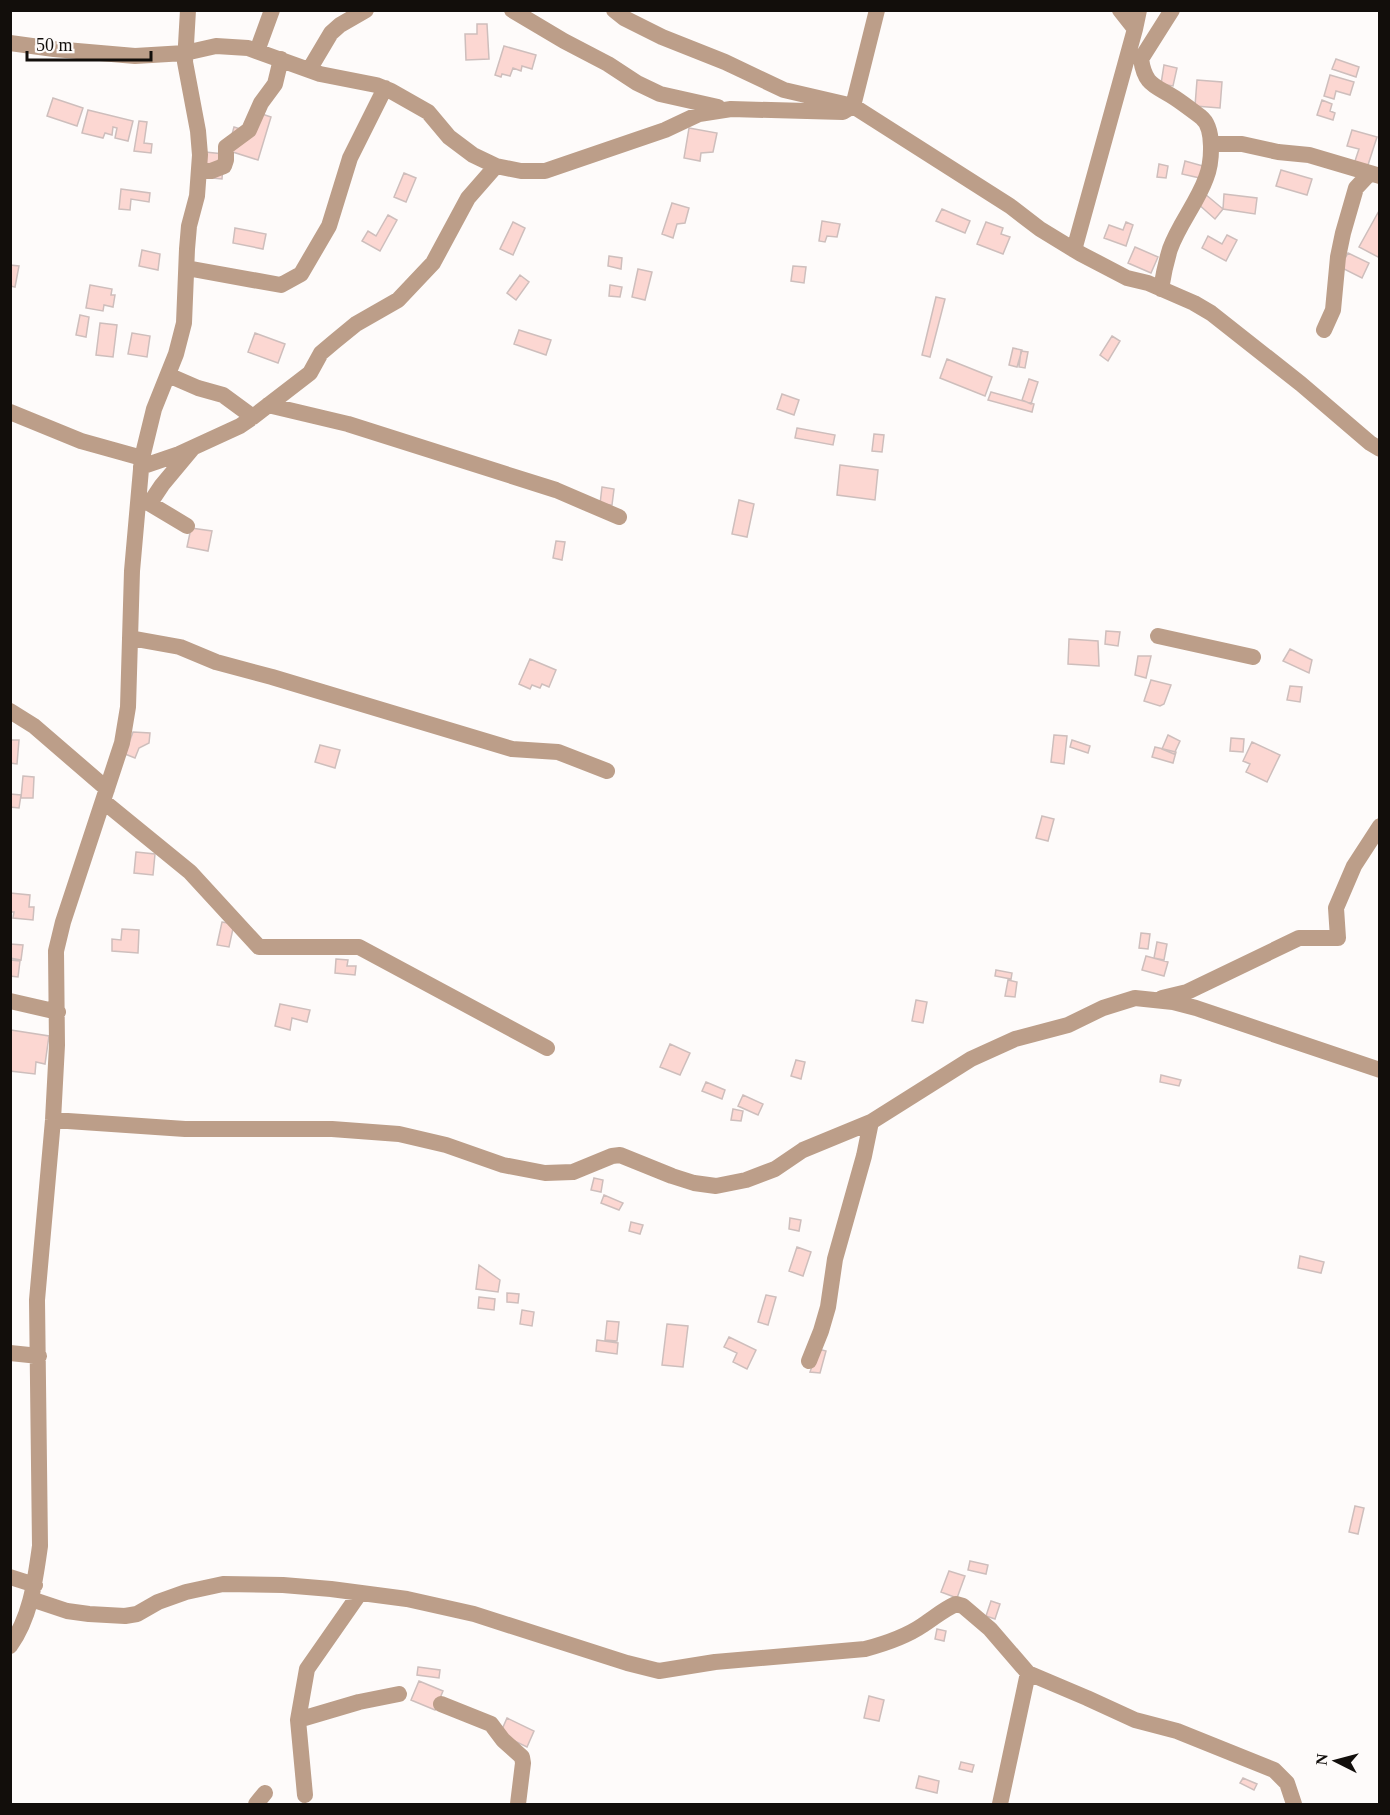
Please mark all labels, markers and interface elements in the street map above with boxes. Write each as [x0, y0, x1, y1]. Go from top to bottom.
scale bar [27, 24, 152, 62]
text: 50 m [36, 35, 73, 55]
north arrow [1306, 1731, 1366, 1791]
text: N [1313, 1752, 1331, 1766]

